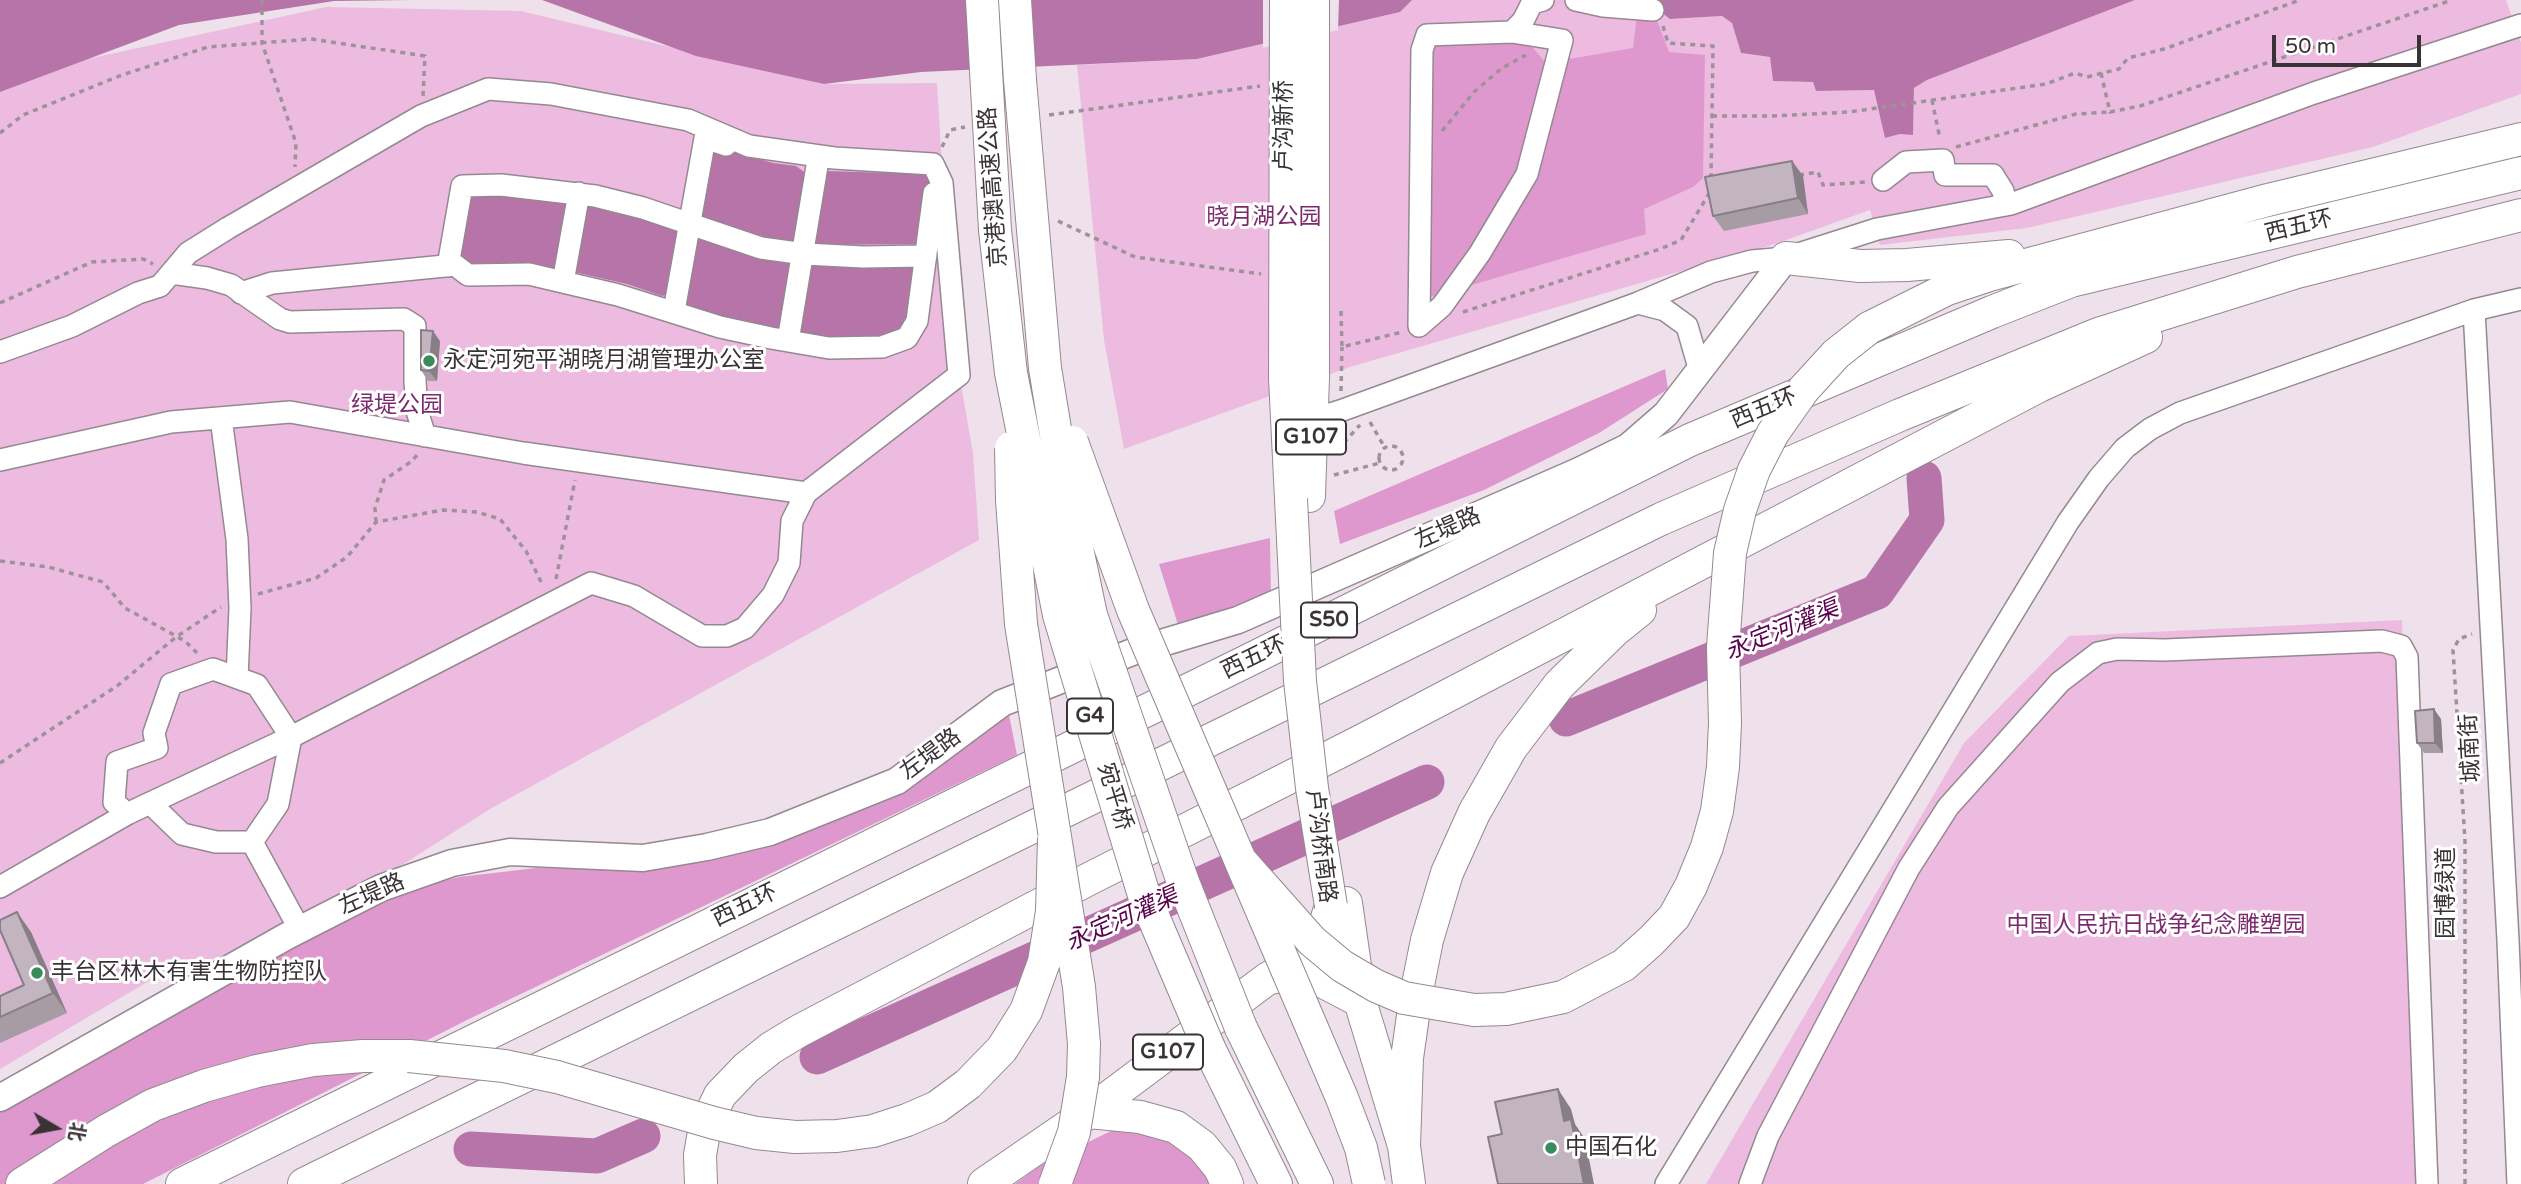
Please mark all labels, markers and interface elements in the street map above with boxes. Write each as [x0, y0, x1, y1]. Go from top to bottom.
scale bar [2276, 21, 2425, 65]
text: 50 m [2285, 34, 2336, 59]
street label: 卢沟新桥 [1271, 80, 1299, 172]
street label: 京港澳高速公路 [975, 106, 1013, 268]
park label: 晓月湖公园 [1207, 204, 1321, 232]
street label: 西五环 [2262, 205, 2336, 249]
place label: 永定河宛平湖晓月湖管理办公室 [443, 347, 765, 375]
marker: 永定河宛平湖晓月湖管理办公室 [421, 353, 437, 369]
street label: 西五环 [1727, 383, 1801, 435]
park label: 绿堤公园 [351, 392, 443, 420]
road number: G107 [1276, 420, 1346, 454]
street label: 左堤路 [1411, 502, 1485, 556]
water label: 永定河灌渠 [1721, 595, 1843, 667]
road number: S50 [1301, 602, 1357, 638]
street label: 西五环 [1217, 630, 1291, 686]
road number: G4 [1067, 698, 1113, 734]
street label: 城南街 [2455, 713, 2487, 783]
street label: 左堤路 [895, 723, 967, 787]
street label: 宛平桥 [1091, 760, 1137, 834]
street label: 卢沟桥南路 [1299, 787, 1341, 905]
street label: 园博绿道 [2433, 847, 2461, 939]
street label: 左堤路 [335, 868, 409, 922]
street label: 西五环 [708, 878, 782, 934]
water label: 永定河灌渠 [1061, 882, 1183, 958]
park label: 中国人民抗日战争纪念雕塑园 [2007, 912, 2305, 940]
place label: 丰台区林木有害生物防控队 [51, 959, 327, 987]
marker: 丰台区林木有害生物防控队 [29, 965, 45, 981]
road number: G107 [1133, 1034, 1203, 1070]
north arrow [21, 1093, 91, 1163]
text: 北 [64, 1120, 89, 1143]
place label: 中国石化 [1565, 1134, 1657, 1162]
marker: 中国石化 [1543, 1140, 1559, 1156]

